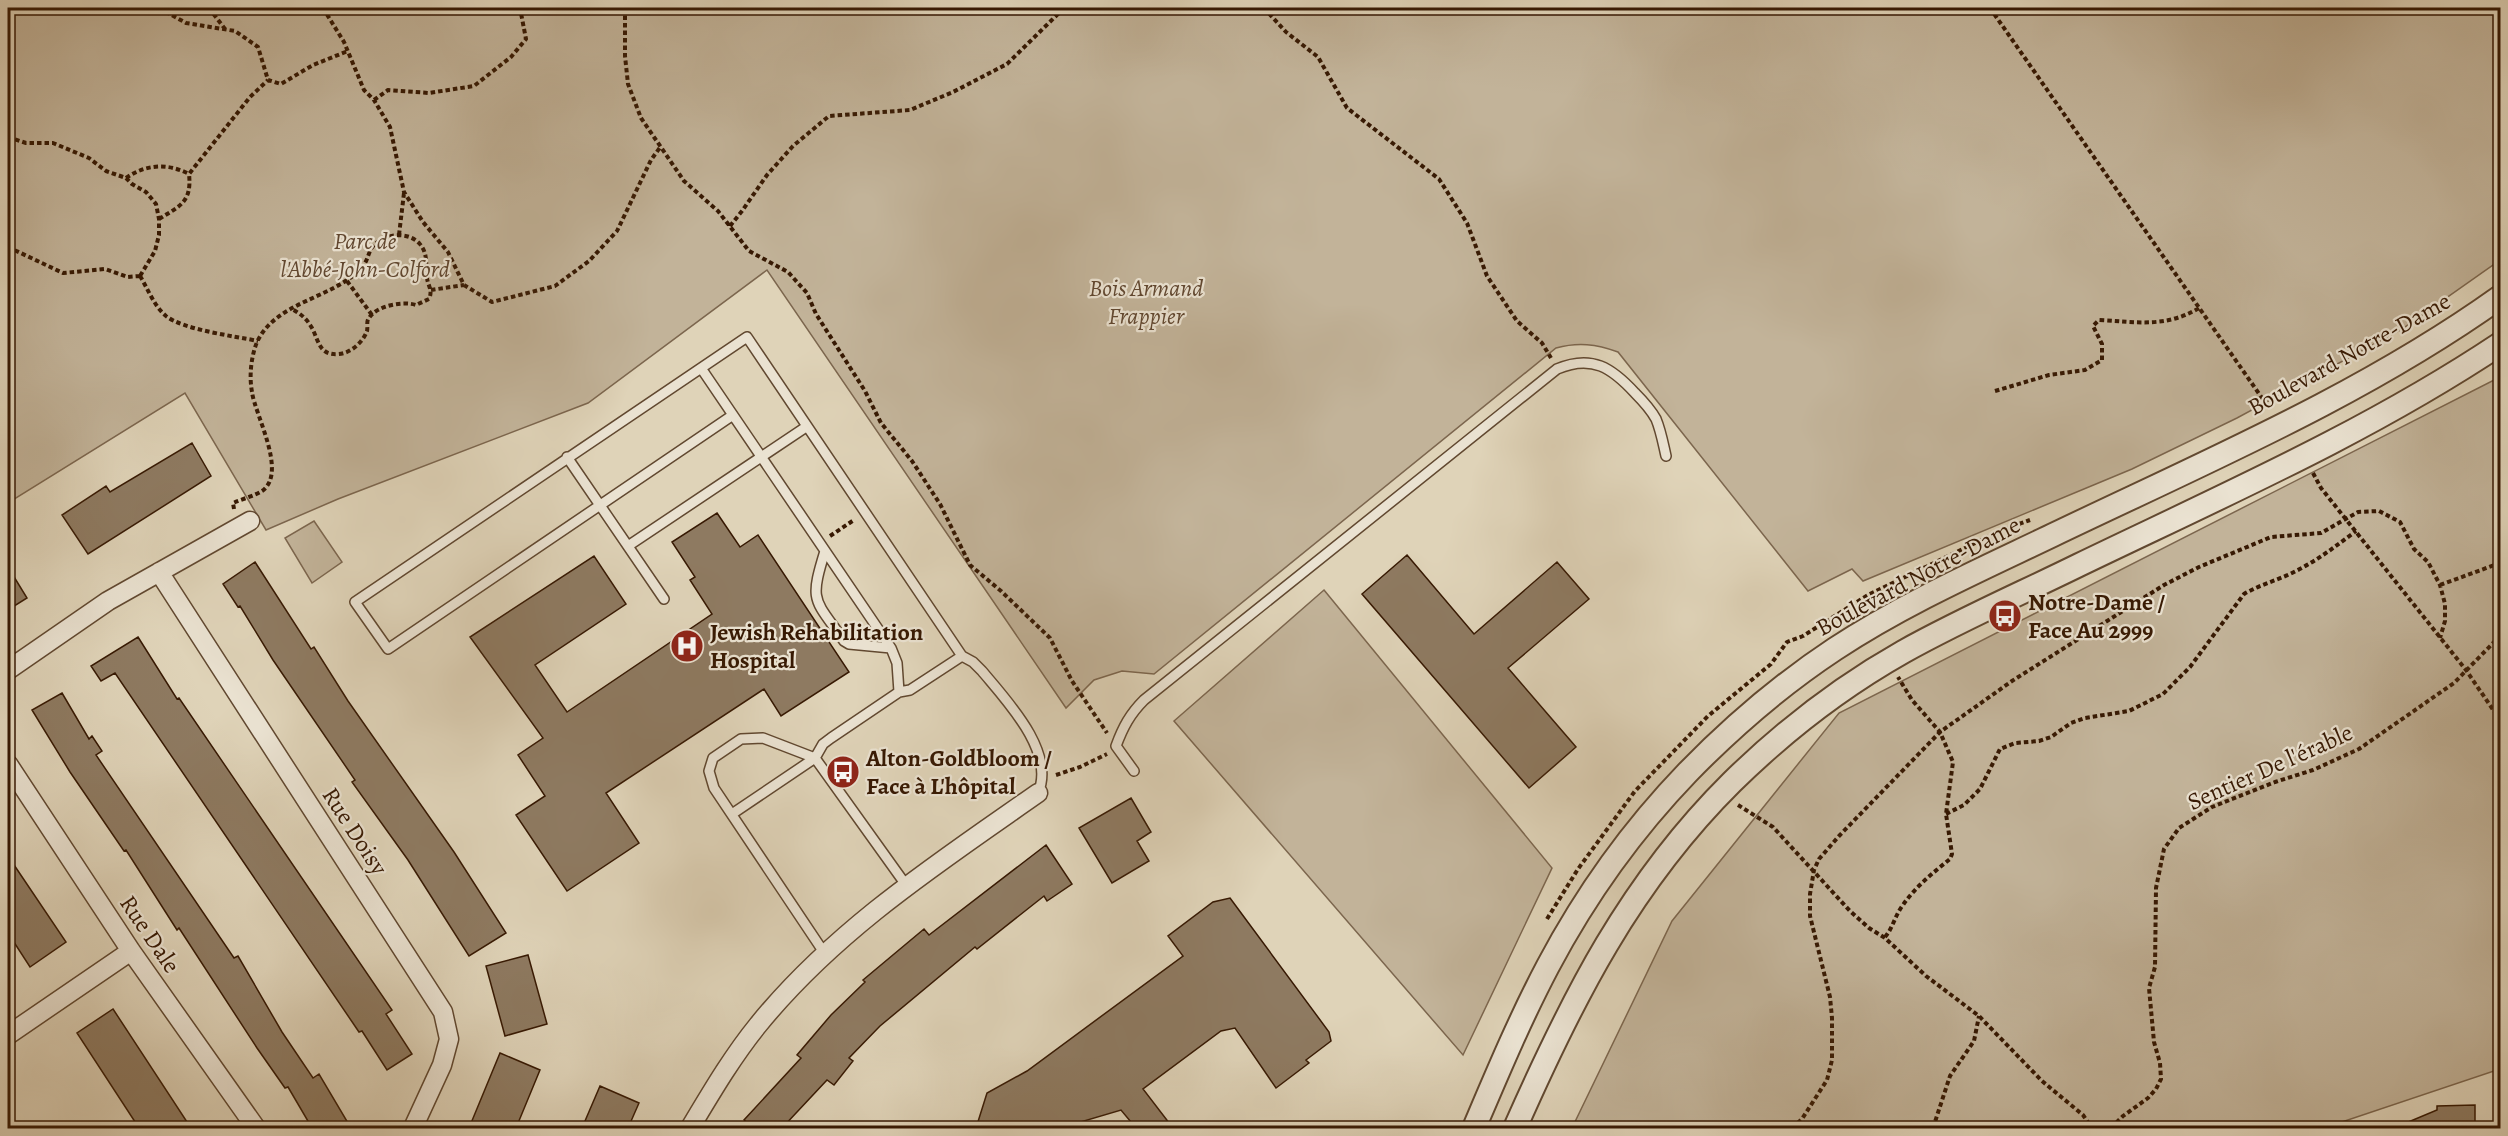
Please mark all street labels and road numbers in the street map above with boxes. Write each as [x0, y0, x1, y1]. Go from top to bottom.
street label: Boulevard Notre-Dame [2242, 285, 2456, 423]
street label: Boulevard Notre-Dame [1810, 509, 2026, 643]
street label: Sentier De l'érable [2182, 716, 2358, 818]
street label: Rue Doisy [315, 781, 395, 881]
street label: Rue Dale [112, 889, 188, 979]

